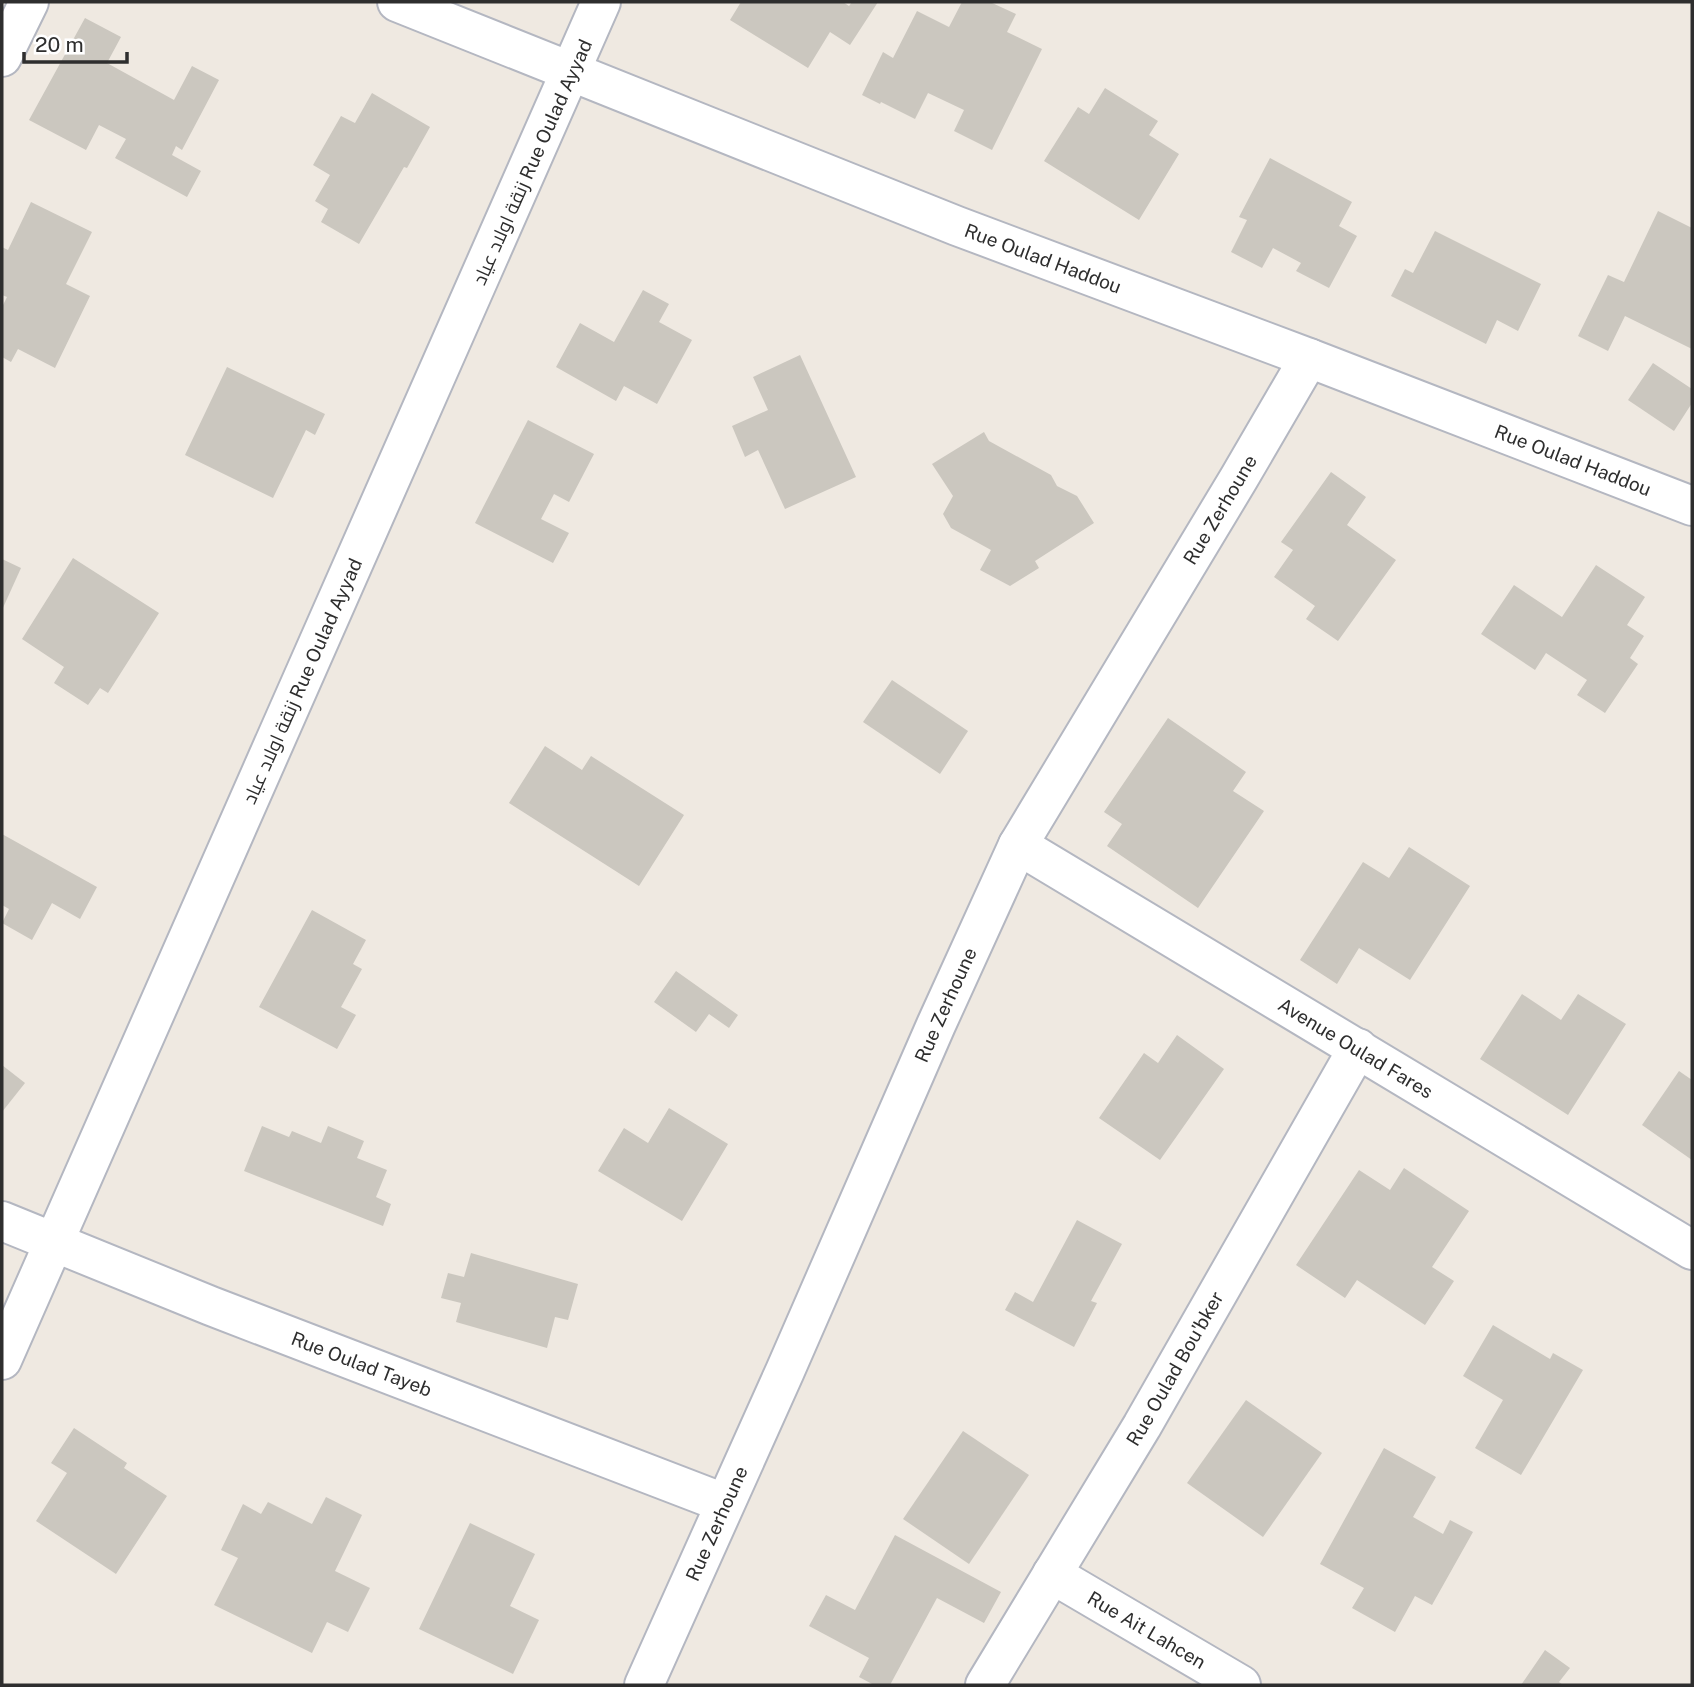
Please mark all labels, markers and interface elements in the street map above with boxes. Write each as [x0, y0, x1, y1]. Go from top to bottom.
scale bar [24, 21, 128, 65]
text: 20 m [35, 32, 84, 57]
street label: زنقة اولاد عياد Rue Oulad Ayyad [468, 36, 597, 288]
street label: Rue Oulad Haddou [962, 219, 1124, 298]
street label: Rue Oulad Haddou [1492, 420, 1654, 500]
street label: Rue Zerhoune [1179, 451, 1261, 568]
street label: زنقة اولاد عياد Rue Oulad Ayyad [238, 555, 367, 807]
street label: Rue Zerhoune [910, 944, 981, 1066]
street label: Avenue Oulad Fares [1274, 993, 1437, 1103]
street label: Rue Oulad Bou'bker [1122, 1287, 1228, 1450]
street label: Rue Oulad Tayeb [288, 1327, 435, 1401]
street label: Rue Zerhoune [681, 1463, 752, 1584]
street label: Rue Ait Lahcen [1084, 1586, 1210, 1673]

